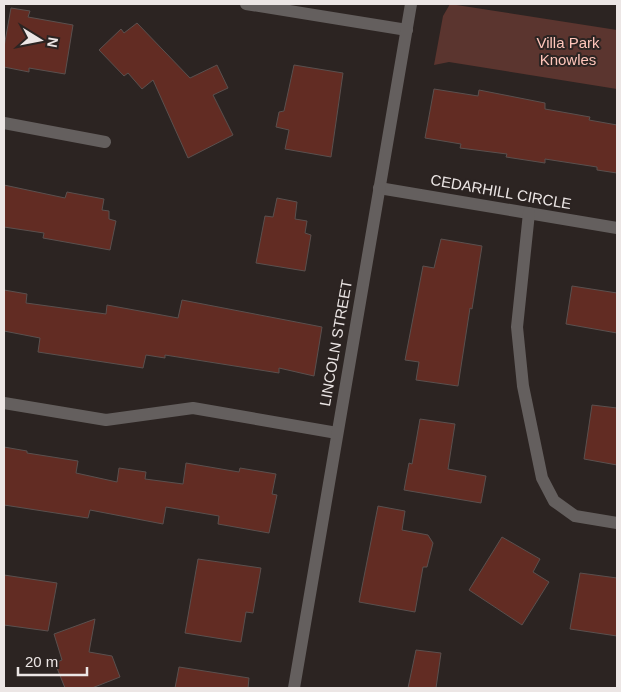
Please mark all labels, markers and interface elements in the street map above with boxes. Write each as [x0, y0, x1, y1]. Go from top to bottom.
north arrow [15, 15, 65, 65]
park label: Villa Park Knowles [536, 34, 600, 68]
text: N [44, 36, 62, 49]
street label: CEDARHILL CIRCLE [429, 171, 573, 212]
street label: LINCOLN STREET [316, 278, 355, 408]
scale bar [18, 644, 86, 676]
text: 20 m [25, 653, 58, 670]

